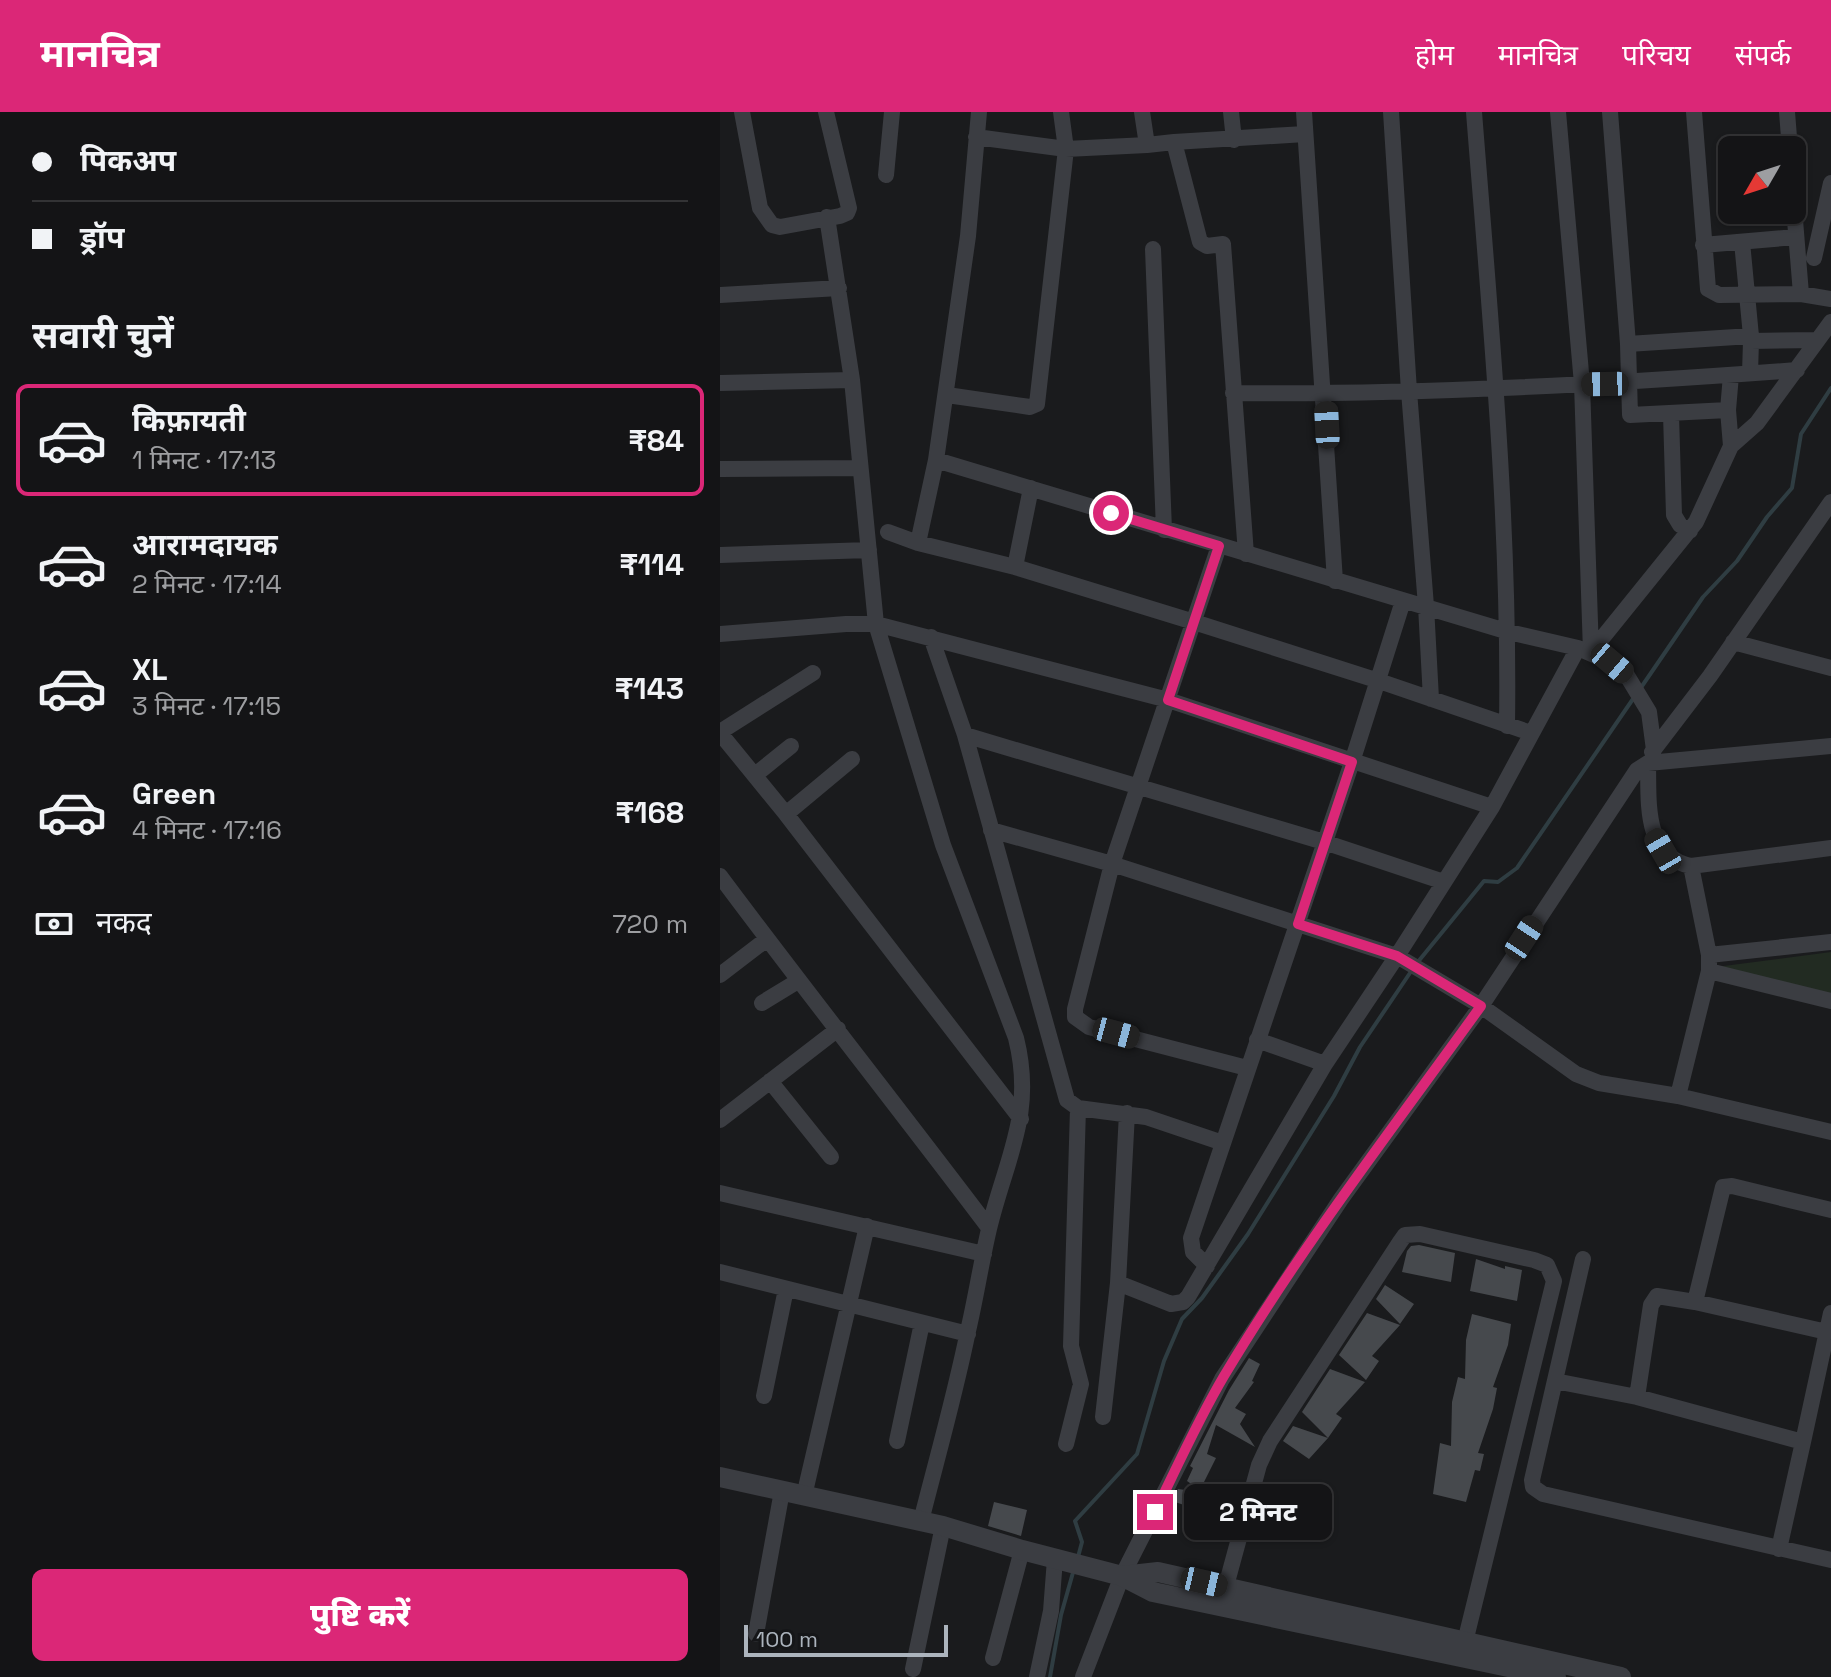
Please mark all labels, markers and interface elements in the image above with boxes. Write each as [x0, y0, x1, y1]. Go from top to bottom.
text: मानचित्र [40, 30, 160, 78]
text: होम [1415, 37, 1454, 73]
text: मानचित्र [1498, 37, 1578, 73]
text: परिचय [1622, 37, 1691, 73]
text: संपर्क [1735, 37, 1791, 73]
north arrow [1718, 136, 1806, 224]
map controls [1718, 136, 1806, 224]
text: पिकअप [80, 141, 176, 180]
text: ड्रॉप [80, 218, 124, 257]
text: सवारी चुनें [32, 313, 174, 359]
car [1581, 372, 1629, 396]
car [1314, 400, 1340, 450]
text: किफ़ायती [132, 401, 246, 440]
icon: car [36, 404, 108, 476]
text: ₹84 [628, 421, 684, 460]
text: 1 मिनट · 17:13 [132, 443, 276, 477]
route start [1093, 495, 1129, 531]
text: आरामदायक [132, 525, 278, 564]
icon: car [36, 528, 108, 600]
text: ₹114 [619, 545, 684, 584]
text: 2 मिनट · 17:14 [132, 567, 282, 601]
car [1586, 638, 1638, 688]
text: XL [132, 650, 168, 689]
icon: car [36, 652, 108, 724]
text: ₹143 [614, 669, 684, 708]
text: 3 मिनट · 17:15 [132, 689, 281, 723]
text: Green [132, 774, 216, 813]
icon: car [36, 776, 108, 848]
text: ₹168 [615, 793, 684, 832]
text: 4 मिनट · 17:16 [132, 813, 282, 847]
car [1641, 824, 1685, 878]
icon: cash [32, 902, 76, 946]
text: नकद [96, 903, 152, 942]
text: 720 m [612, 907, 688, 941]
car [1501, 911, 1547, 965]
car [1090, 1015, 1142, 1051]
callout: 2 मिनट [1183, 1484, 1331, 1540]
route end [1137, 1494, 1173, 1530]
text: 2 मिनट [1219, 1495, 1297, 1529]
car [1178, 1565, 1230, 1599]
button: पुष्टि करें [32, 1569, 688, 1661]
scale bar [744, 1621, 948, 1657]
text: 100 m [756, 1625, 818, 1653]

